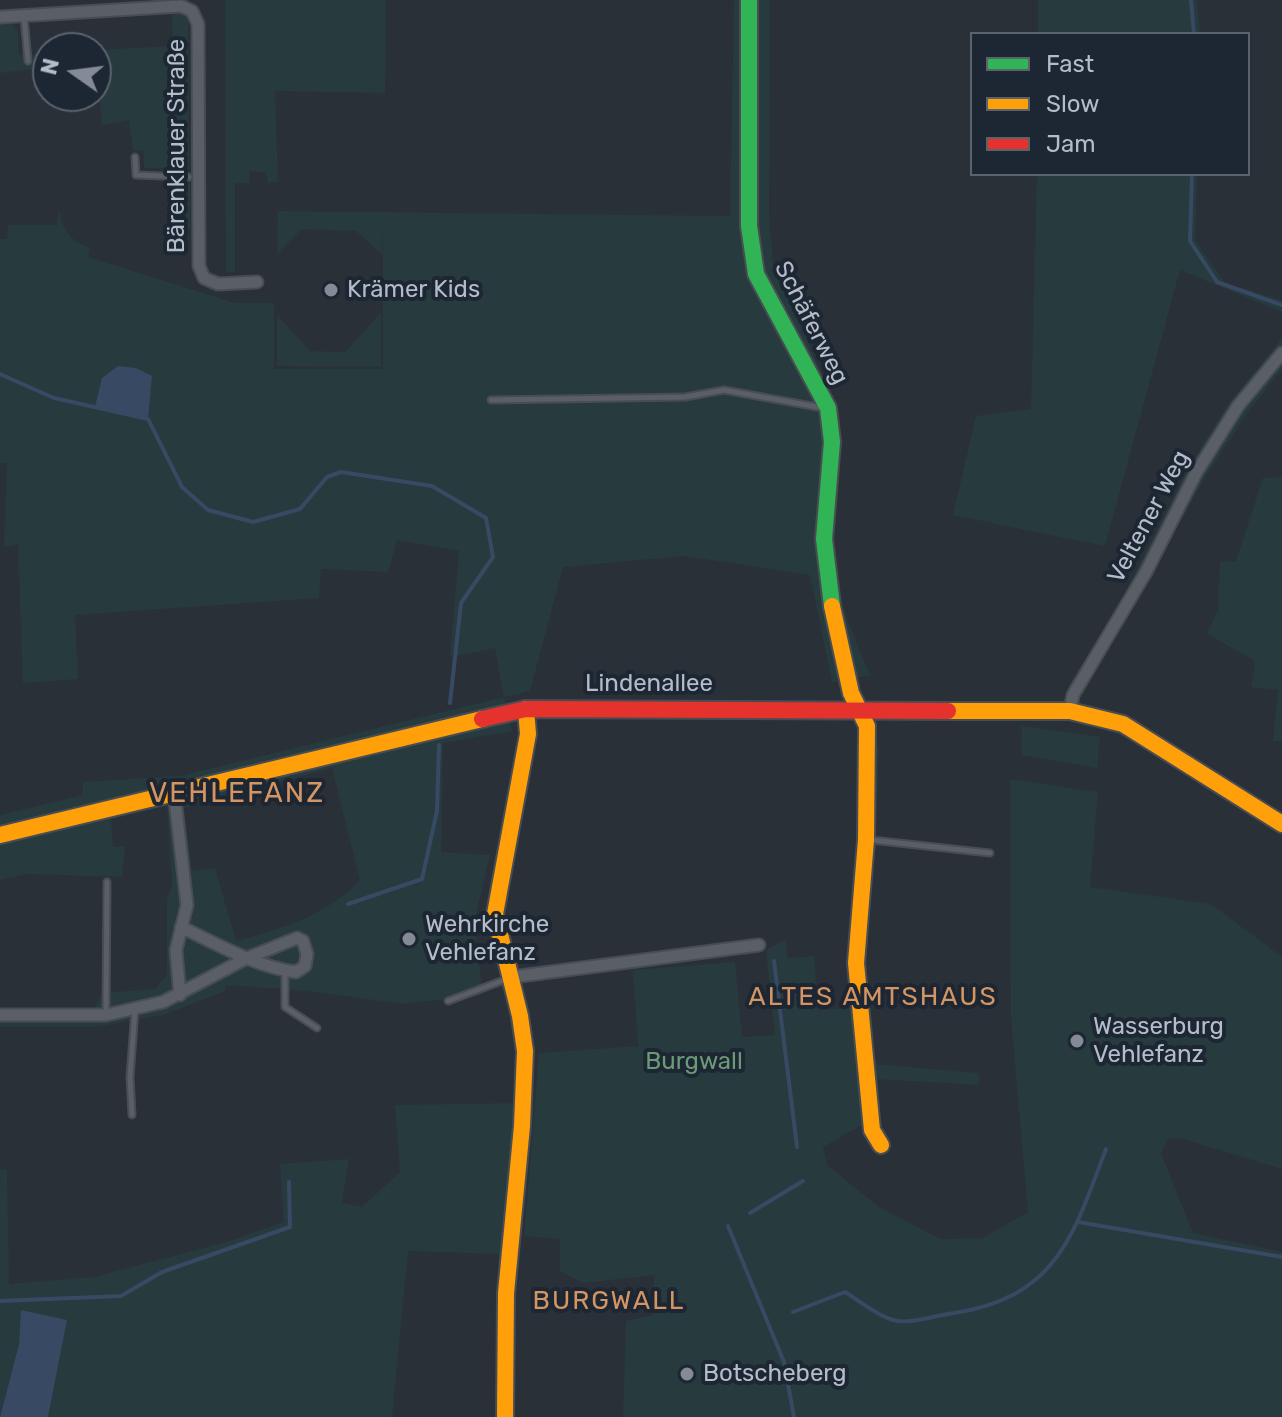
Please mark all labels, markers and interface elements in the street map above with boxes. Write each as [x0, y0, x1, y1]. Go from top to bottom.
north arrow [32, 32, 112, 112]
legend [970, 32, 1250, 176]
street label: Bärenklauer Straße [163, 39, 191, 253]
text: Fast [1046, 50, 1094, 78]
text: N [35, 56, 65, 78]
text: Slow [1046, 90, 1099, 118]
text: Jam [1046, 130, 1096, 158]
street label: Schäferweg [768, 257, 854, 389]
place label: Krämer Kids [347, 276, 480, 304]
marker: Krämer Kids [322, 281, 340, 299]
street label: Veltener Weg [1102, 446, 1196, 588]
street label: Lindenallee [585, 670, 713, 698]
district label: VEHLEFANZ [149, 777, 325, 811]
place label: Wehrkirche Vehlefanz [425, 911, 549, 967]
marker: Wehrkirche Vehlefanz [400, 930, 418, 948]
district label: ALTES AMTSHAUS [748, 981, 998, 1013]
place label: Wasserburg Vehlefanz [1093, 1013, 1224, 1069]
marker: Wasserburg Vehlefanz [1068, 1032, 1086, 1050]
park label: Burgwall [645, 1048, 743, 1076]
district label: BURGWALL [533, 1285, 685, 1317]
place label: Botscheberg [703, 1360, 847, 1388]
marker: Botscheberg [678, 1365, 696, 1383]

